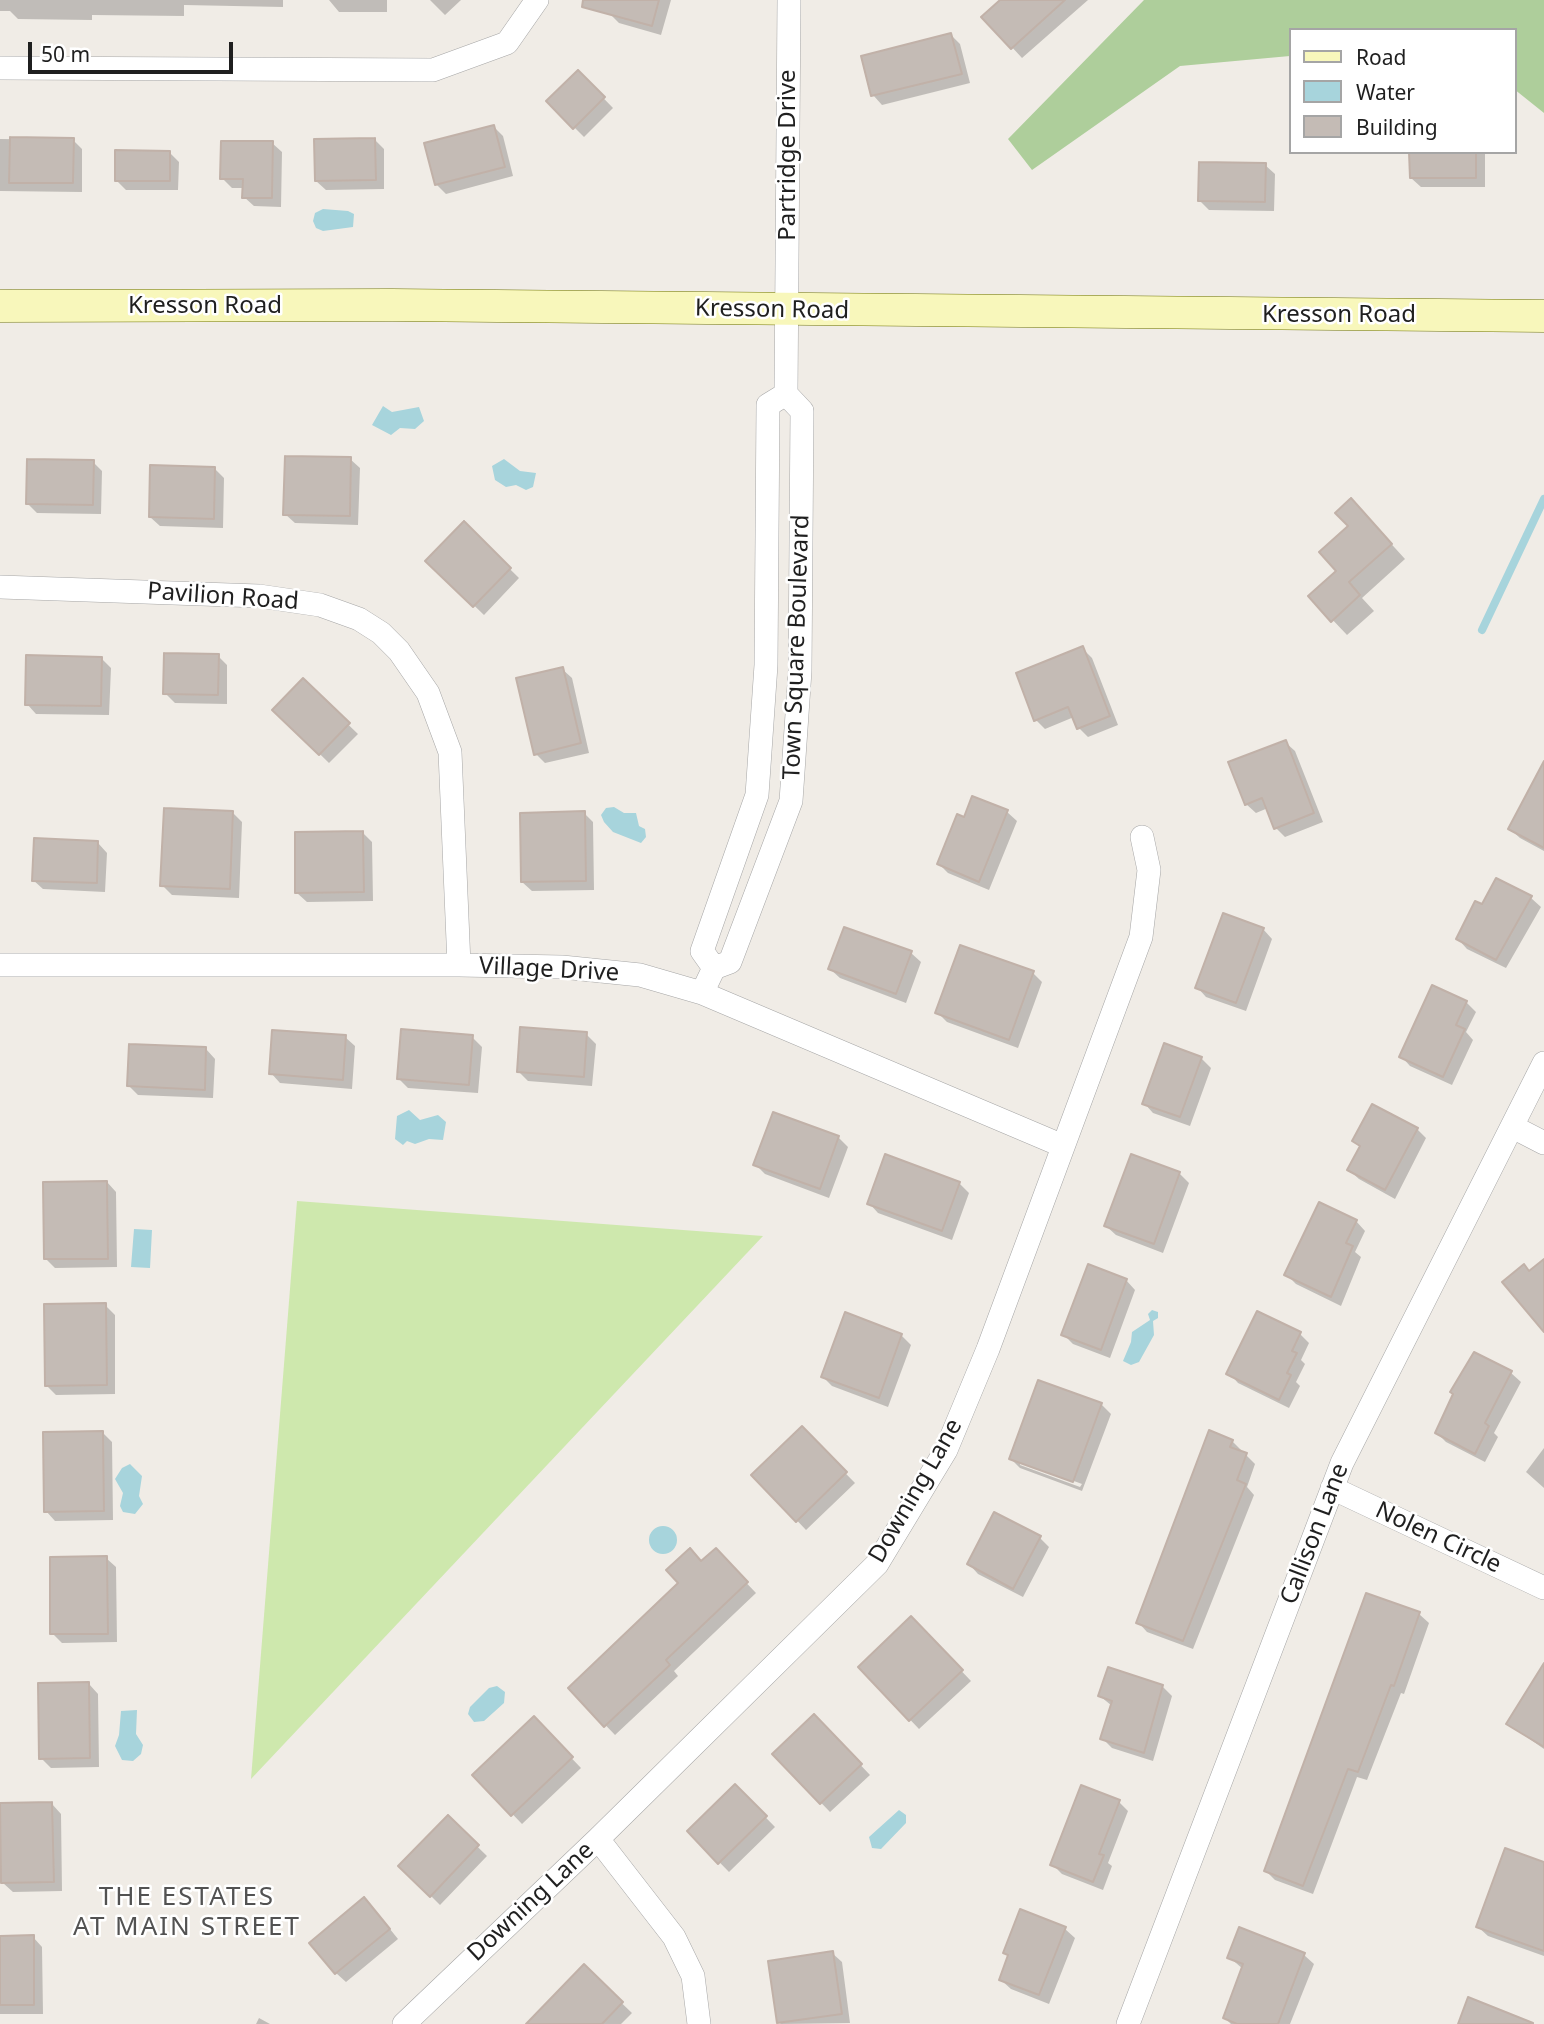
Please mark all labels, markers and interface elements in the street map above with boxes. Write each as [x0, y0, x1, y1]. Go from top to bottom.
scale bar [32, 28, 236, 72]
legend [1288, 28, 1516, 154]
text: 50 m [41, 40, 90, 68]
text: Road [1356, 43, 1406, 71]
street label: Partridge Drive [774, 69, 802, 241]
text: Water [1356, 78, 1415, 106]
text: Building [1356, 113, 1438, 141]
street label: Kresson Road [128, 292, 282, 320]
street label: Kresson Road [695, 294, 849, 326]
street label: Kresson Road [1262, 301, 1416, 329]
street label: Town Square Boulevard [778, 514, 816, 780]
street label: Pavilion Road [146, 577, 300, 617]
street label: Village Drive [478, 952, 620, 988]
street label: Downing Lane [863, 1414, 969, 1568]
street label: Callison Lane [1275, 1459, 1355, 1609]
street label: Nolen Circle [1370, 1496, 1506, 1580]
street label: Downing Lane [462, 1836, 600, 1968]
district label: THE ESTATES AT MAIN STREET [75, 1882, 299, 1944]

